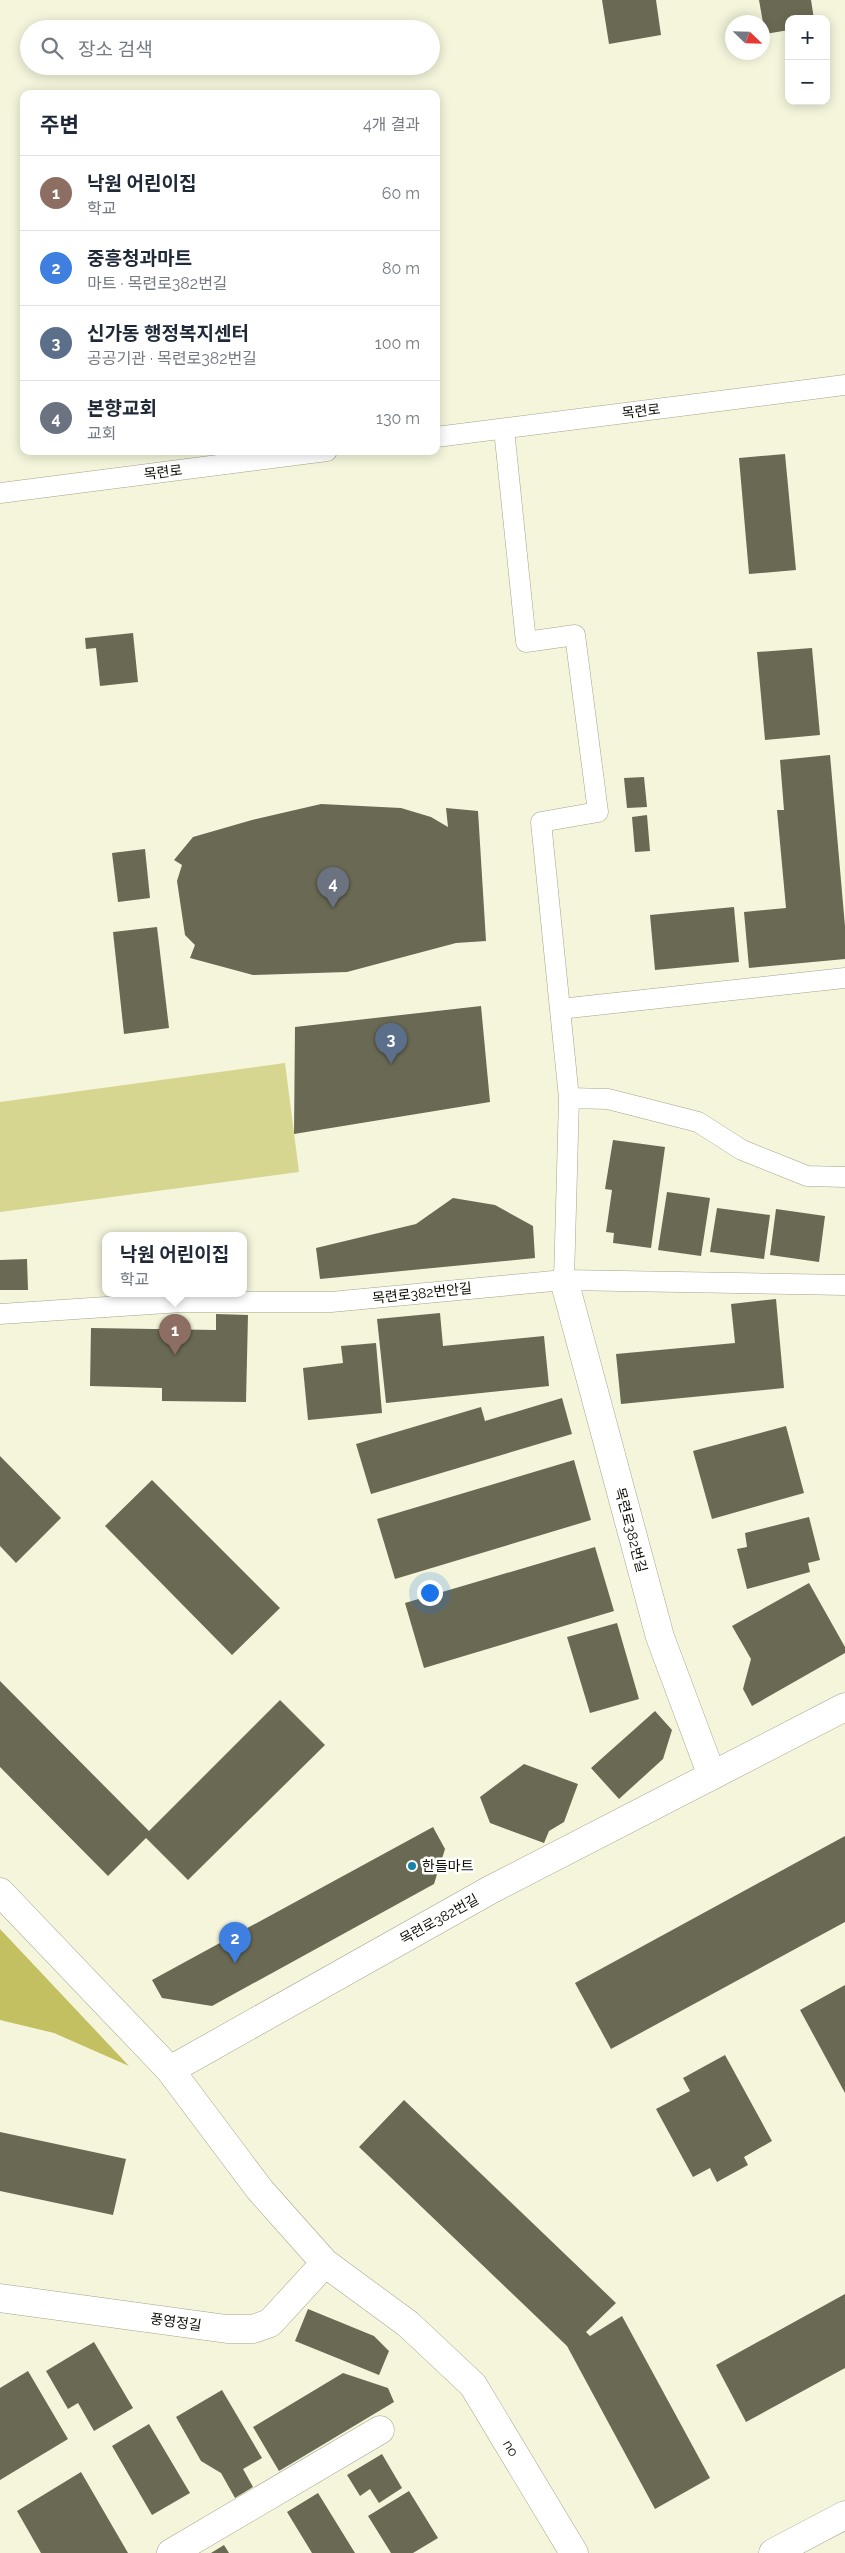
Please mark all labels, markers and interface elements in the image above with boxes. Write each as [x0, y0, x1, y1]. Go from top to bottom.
north arrow [725, 15, 770, 60]
map controls [785, 15, 830, 105]
button: + [785, 15, 830, 60]
search box [20, 20, 440, 75]
icon: search [38, 34, 66, 62]
text: 장소 검색 [78, 38, 153, 60]
button: − [785, 60, 830, 105]
text: 주변 [40, 112, 79, 137]
text: 4개 결과 [363, 115, 420, 134]
text: 낙원 어린이집 [87, 172, 196, 194]
text: 1 [52, 184, 60, 203]
text: 60 m [382, 184, 420, 203]
text: 학교 [87, 199, 116, 218]
text: 중흥청과마트 [87, 247, 192, 269]
text: 2 [51, 259, 61, 278]
text: 80 m [382, 259, 420, 278]
text: 마트 · 목련로382번길 [87, 274, 228, 293]
text: 신가동 행정복지센터 [87, 322, 249, 344]
text: 3 [52, 334, 60, 353]
text: 100 m [375, 334, 420, 353]
text: 공공기관 · 목련로382번길 [87, 349, 257, 368]
text: 본향교회 [87, 397, 157, 419]
street label: 목련로 [621, 401, 661, 421]
text: 4 [51, 409, 61, 428]
text: 130 m [376, 409, 420, 428]
text: 교회 [87, 424, 116, 443]
street label: 목련로 [143, 462, 183, 482]
pin: 4 [317, 867, 349, 908]
pin: 3 [375, 1023, 407, 1064]
popup [102, 1232, 247, 1297]
text: 낙원 어린이집 [120, 1243, 229, 1265]
text: 학교 [120, 1270, 149, 1289]
street label: 목련로382번안길 [371, 1280, 473, 1306]
pin: 1 [159, 1314, 191, 1355]
street label: 목련로382번길 [612, 1486, 650, 1574]
your location [417, 1580, 443, 1606]
place label: 한들마트 [422, 1858, 474, 1874]
marker: 한들마트 [406, 1860, 418, 1872]
street label: 목련로382번길 [397, 1891, 481, 1947]
pin: 2 [219, 1922, 251, 1963]
street label: 풍영정길 [149, 2310, 203, 2334]
street label: no [500, 2437, 522, 2459]

